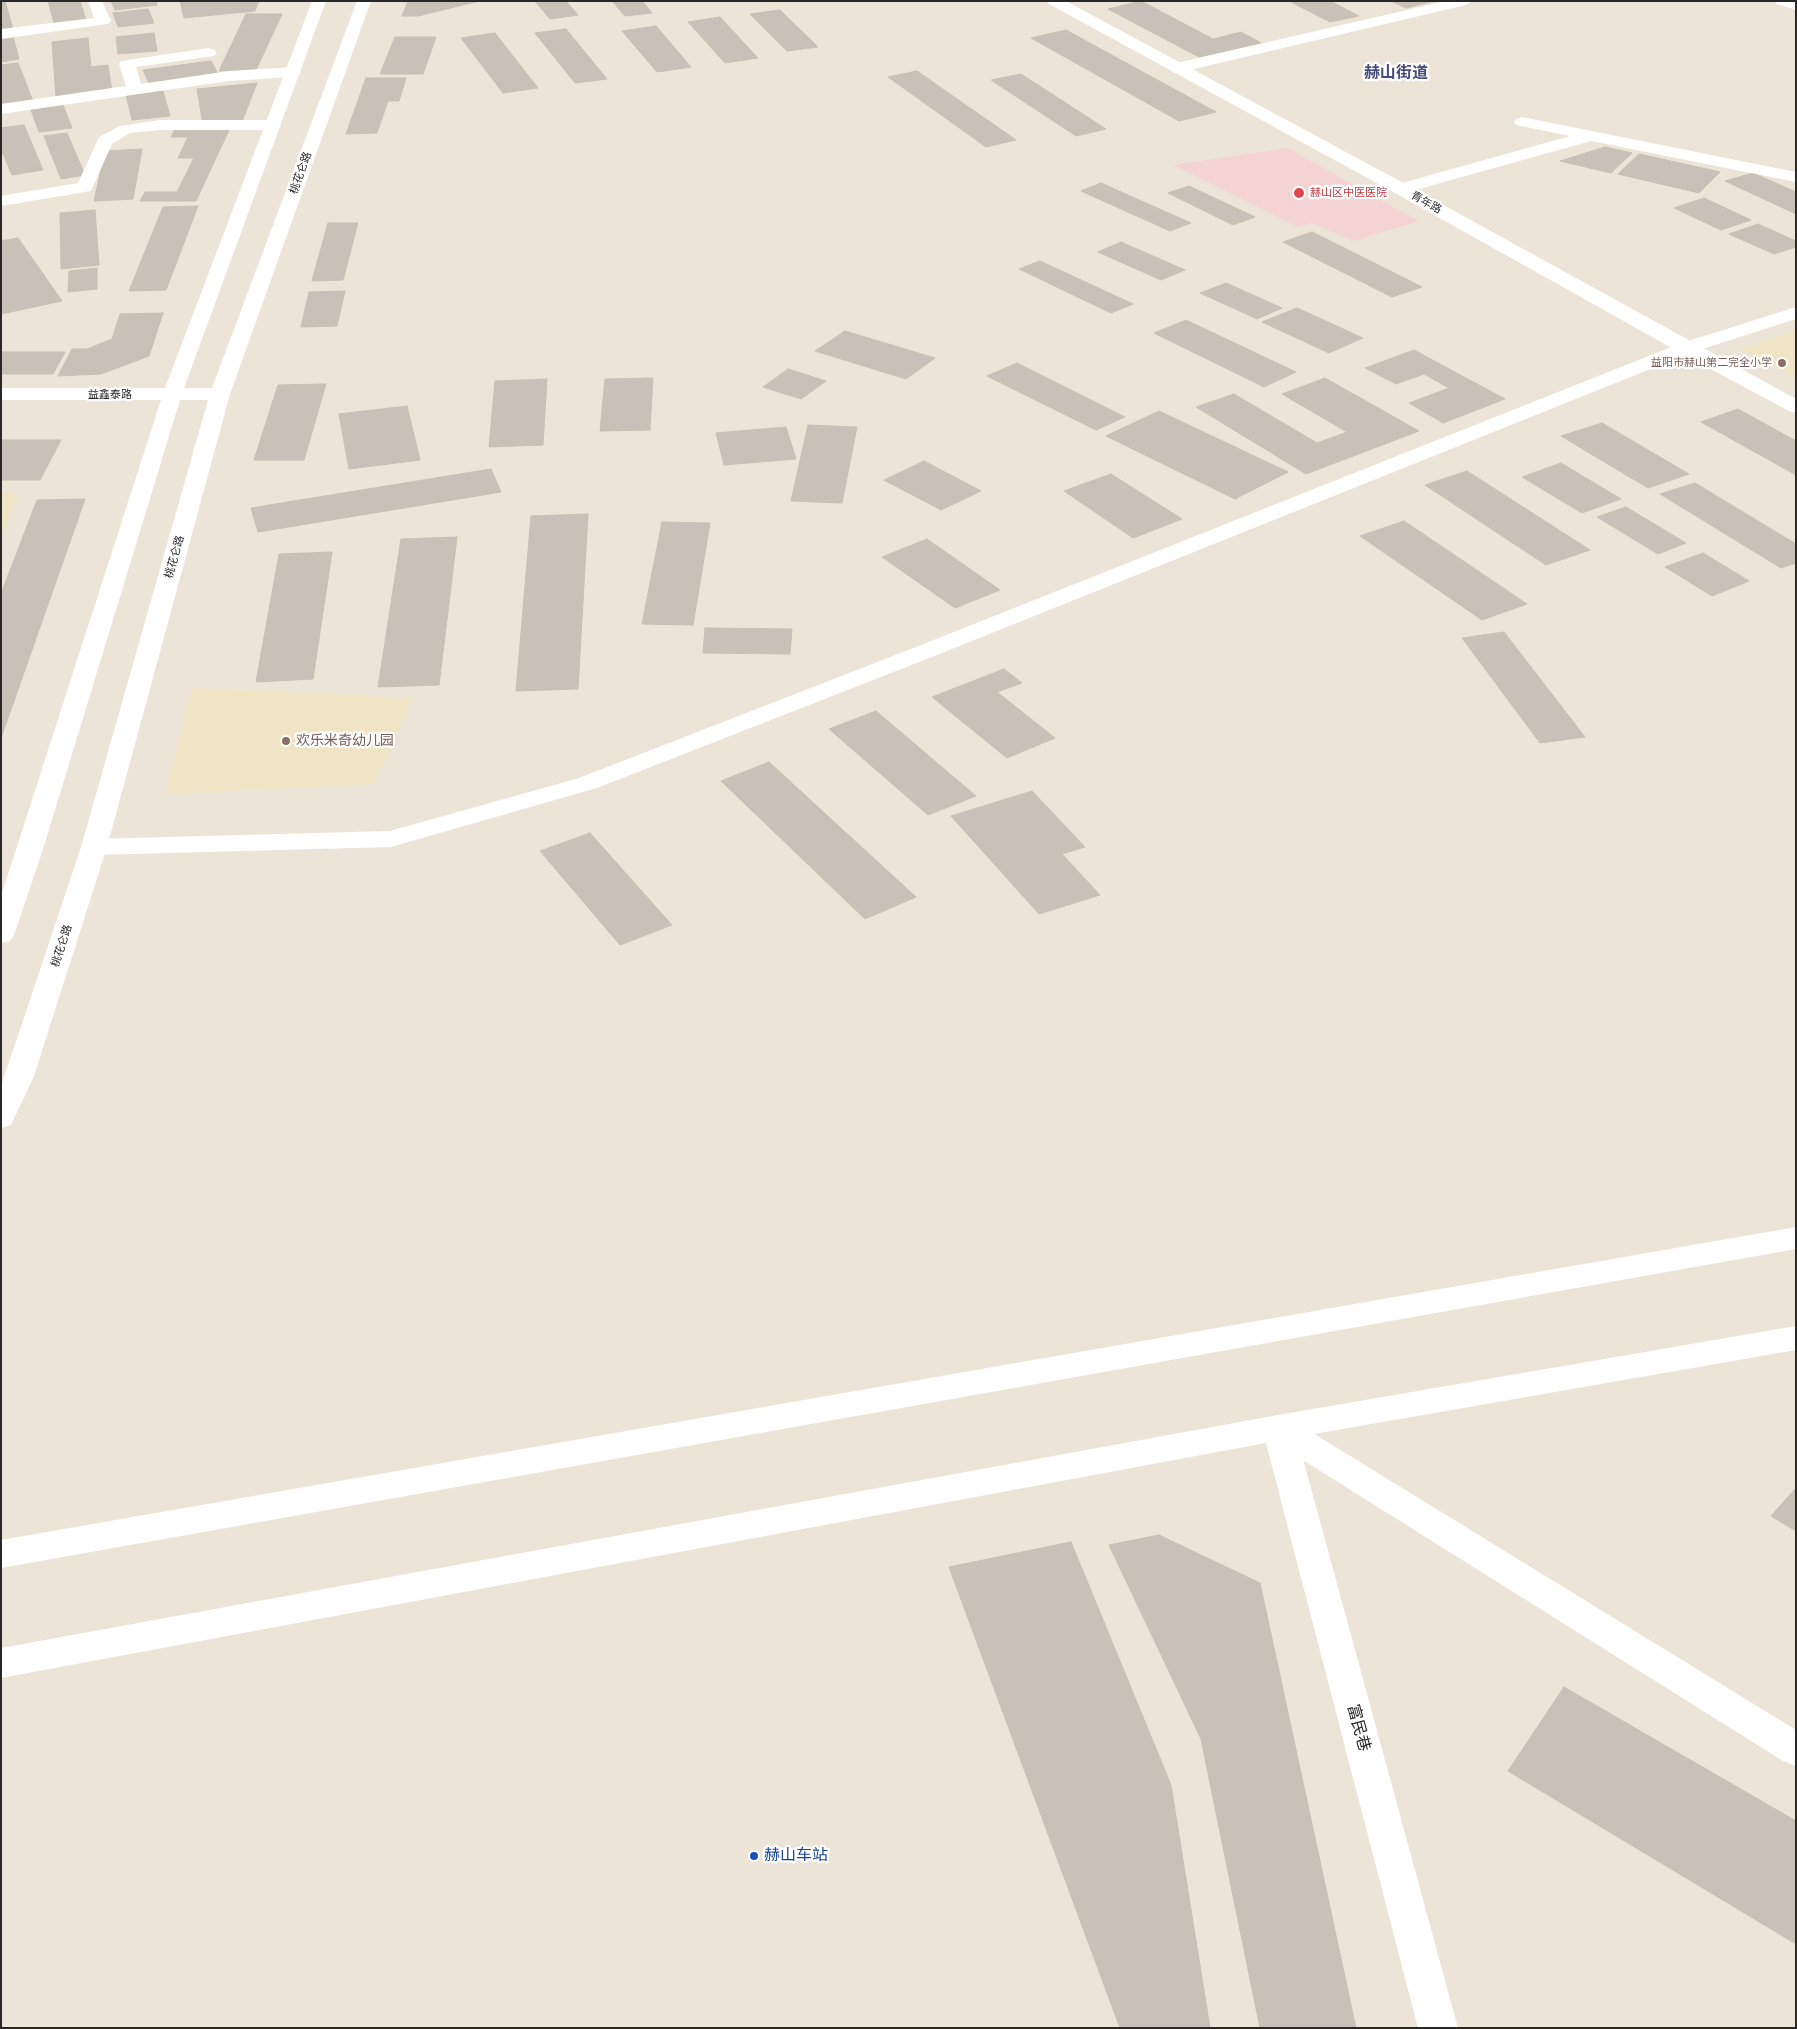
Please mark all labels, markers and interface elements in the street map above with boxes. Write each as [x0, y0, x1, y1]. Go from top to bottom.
district label: 赫山街道 [1364, 64, 1428, 84]
street label: 桃花仑路 [287, 150, 315, 196]
marker: 赫山区中医医院 [1292, 186, 1306, 200]
place label: 赫山区中医医院 [1310, 186, 1387, 200]
street label: 青年路 [1408, 189, 1444, 217]
place label: 益阳市赫山第二完全小学 [1651, 356, 1772, 370]
marker: 益阳市赫山第二完全小学 [1776, 357, 1788, 369]
street label: 益鑫泰路 [88, 388, 132, 402]
street label: 桃花仑路 [163, 534, 187, 580]
place label: 欢乐米奇幼儿园 [296, 733, 394, 749]
marker: 欢乐米奇幼儿园 [280, 735, 292, 747]
street label: 桃花仑路 [49, 923, 75, 969]
street label: 富民巷 [1343, 1702, 1373, 1754]
place label: 赫山车站 [764, 1846, 828, 1866]
marker: 赫山车站 [748, 1850, 760, 1862]

